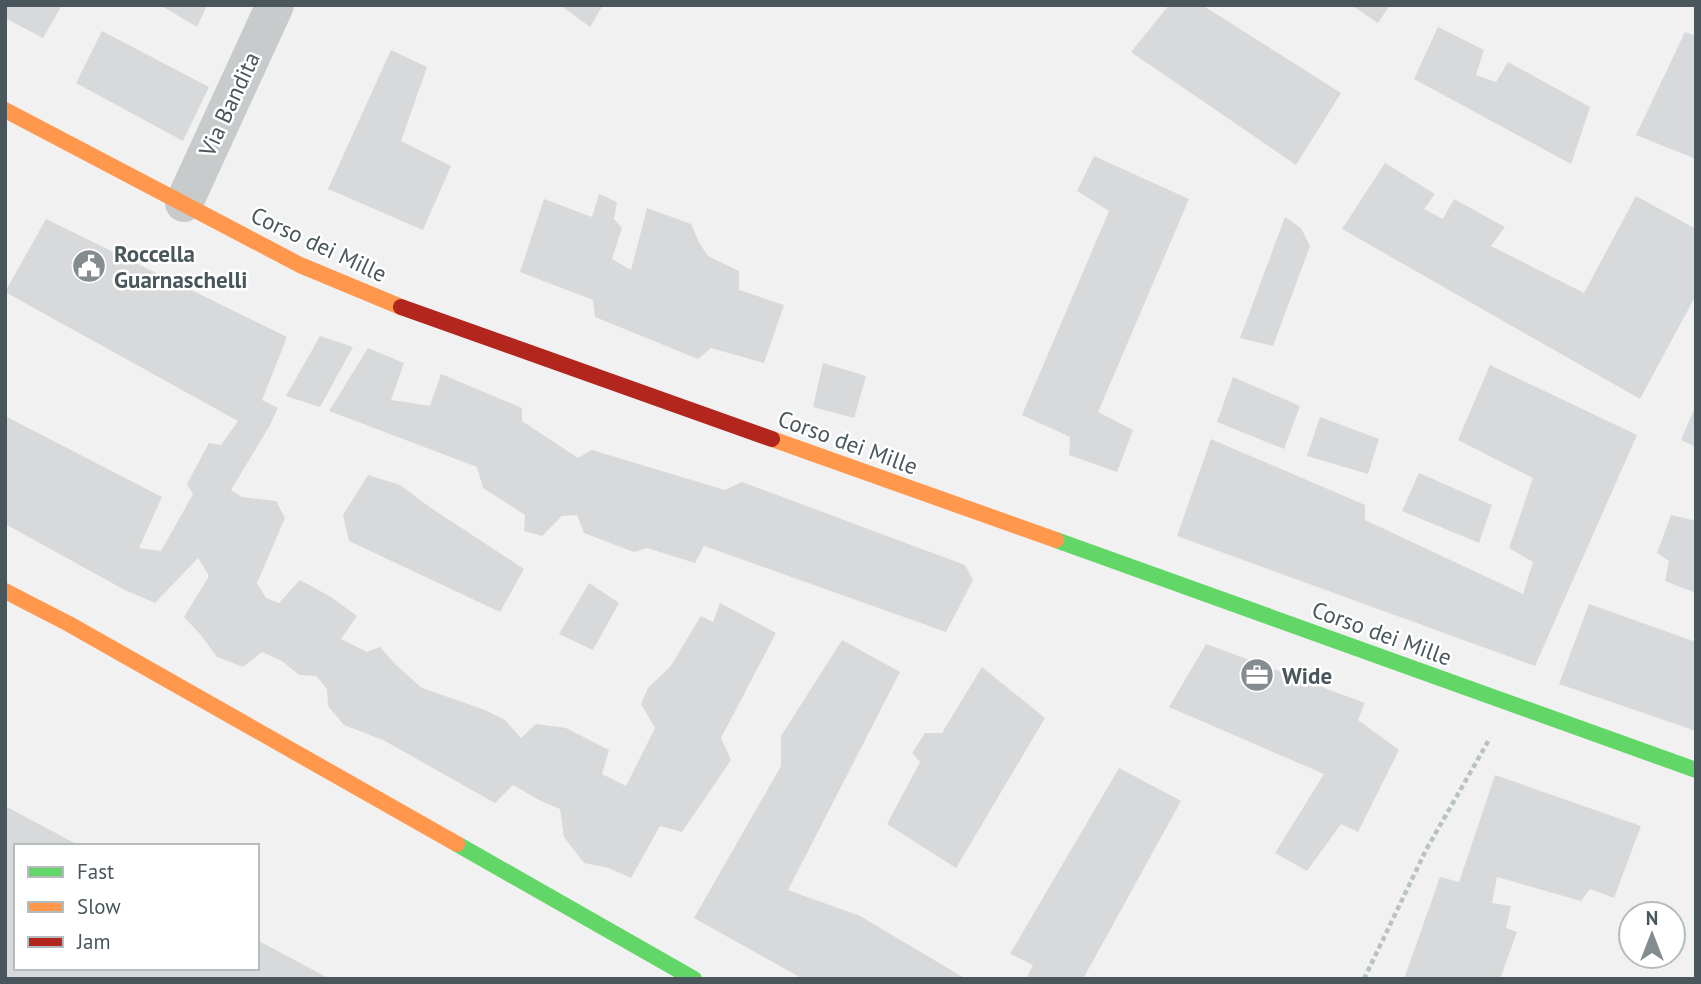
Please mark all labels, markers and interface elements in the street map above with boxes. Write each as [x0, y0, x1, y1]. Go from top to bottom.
street label: Via Bandita [192, 47, 266, 162]
street label: Corso dei Mille [246, 200, 392, 288]
place label: Roccella Guarnaschelli [114, 239, 247, 294]
public building icon: Roccella Guarnaschelli [70, 247, 108, 285]
street label: Corso dei Mille [774, 403, 922, 481]
street label: Corso dei Mille [1308, 594, 1456, 672]
office icon: Wide [1238, 656, 1276, 694]
place label: Wide [1282, 661, 1332, 690]
legend [14, 844, 259, 970]
text: Fast [77, 858, 114, 885]
text: Slow [77, 893, 121, 920]
north arrow [1617, 900, 1687, 970]
text: N [1646, 906, 1658, 930]
text: Jam [76, 928, 111, 955]

